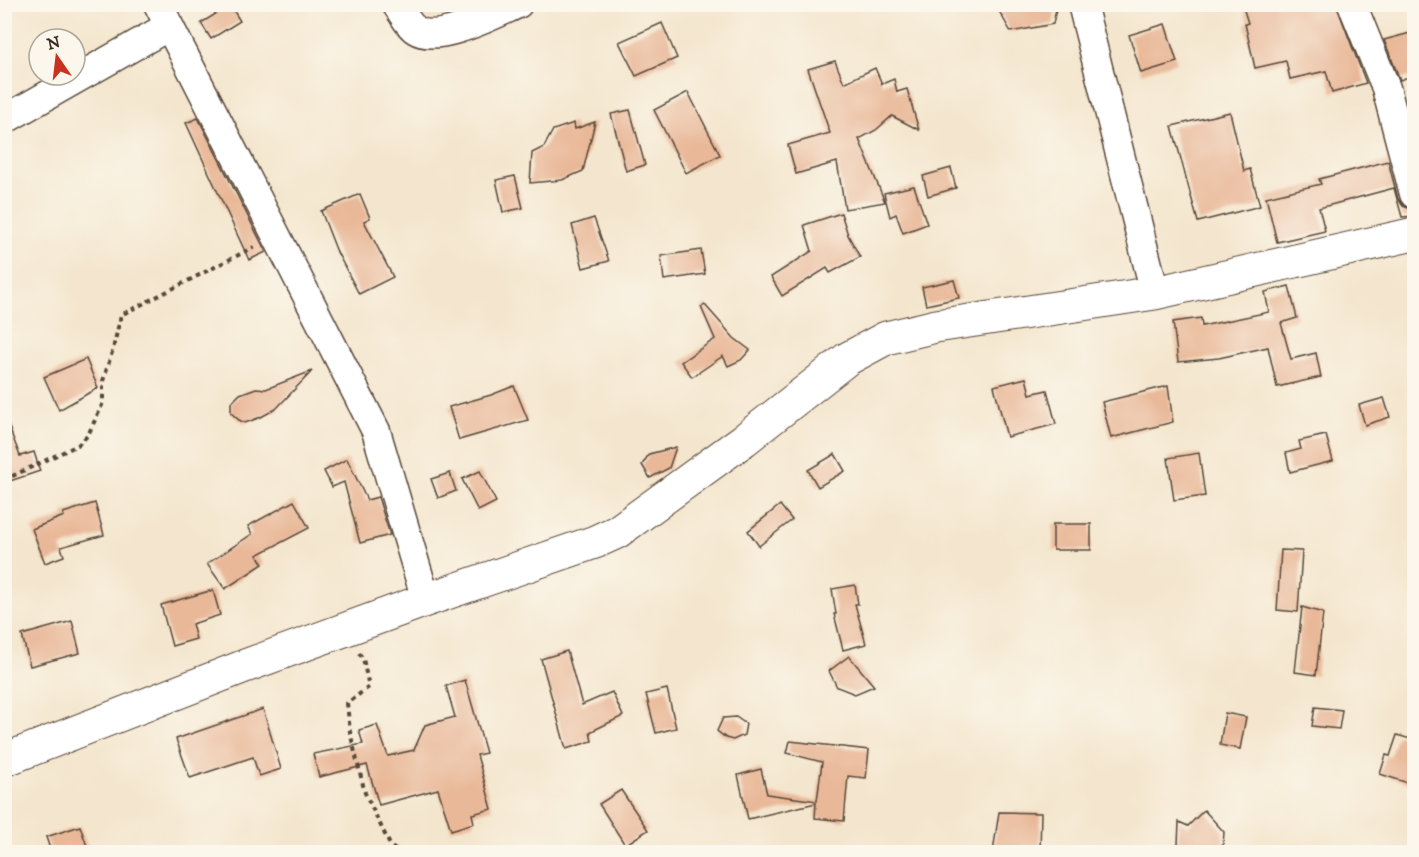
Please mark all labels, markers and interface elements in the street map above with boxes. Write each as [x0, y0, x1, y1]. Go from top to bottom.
north arrow [27, 27, 87, 87]
text: N [45, 32, 62, 55]

